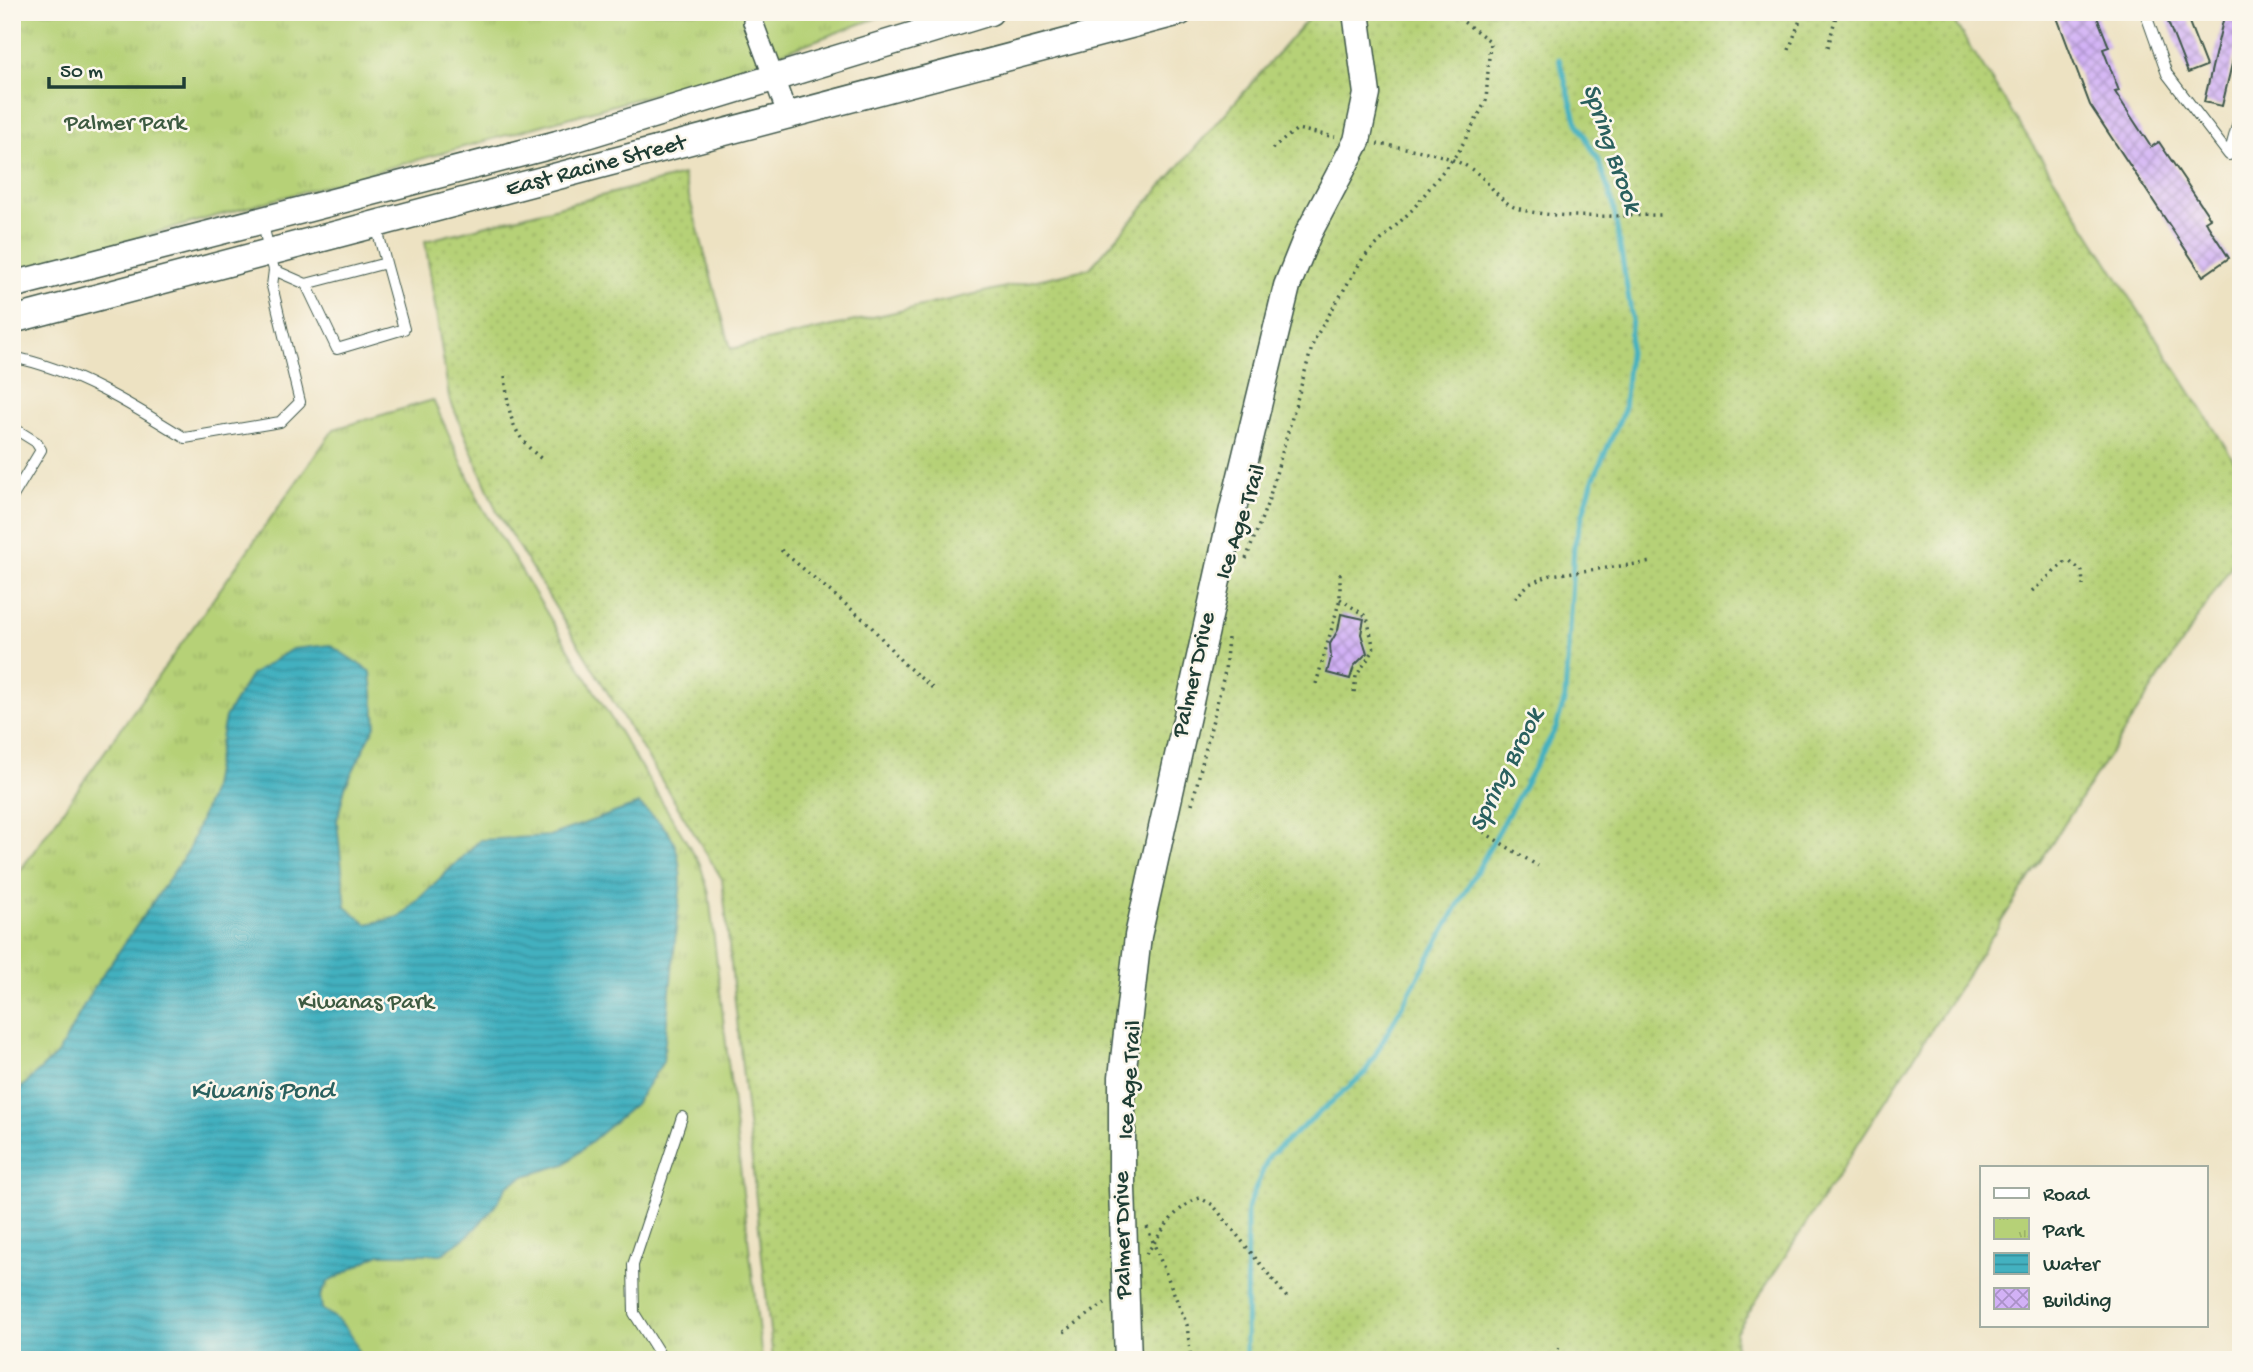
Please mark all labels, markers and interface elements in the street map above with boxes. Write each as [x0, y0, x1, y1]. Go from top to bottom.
scale bar [49, 46, 184, 90]
text: 50 m [60, 61, 103, 86]
water label: Spring Brook [1574, 81, 1647, 220]
park label: Palmer Park [63, 110, 188, 139]
street label: East Racine Street [503, 128, 691, 205]
street label: Ice Age Trail [1210, 461, 1274, 583]
street label: Palmer Drive [1166, 609, 1224, 741]
water label: Spring Brook [1464, 702, 1553, 838]
park label: Kiwanas Park [298, 989, 436, 1018]
street label: Ice Age Trail [1112, 1019, 1150, 1141]
water label: Kiwanis Pond [190, 1077, 337, 1108]
legend [1980, 1166, 2208, 1326]
street label: Palmer Drive [1108, 1170, 1140, 1300]
text: Road [2043, 1184, 2091, 1209]
text: Park [2042, 1220, 2086, 1245]
text: Water [2043, 1254, 2101, 1279]
text: Building [2042, 1290, 2112, 1315]

